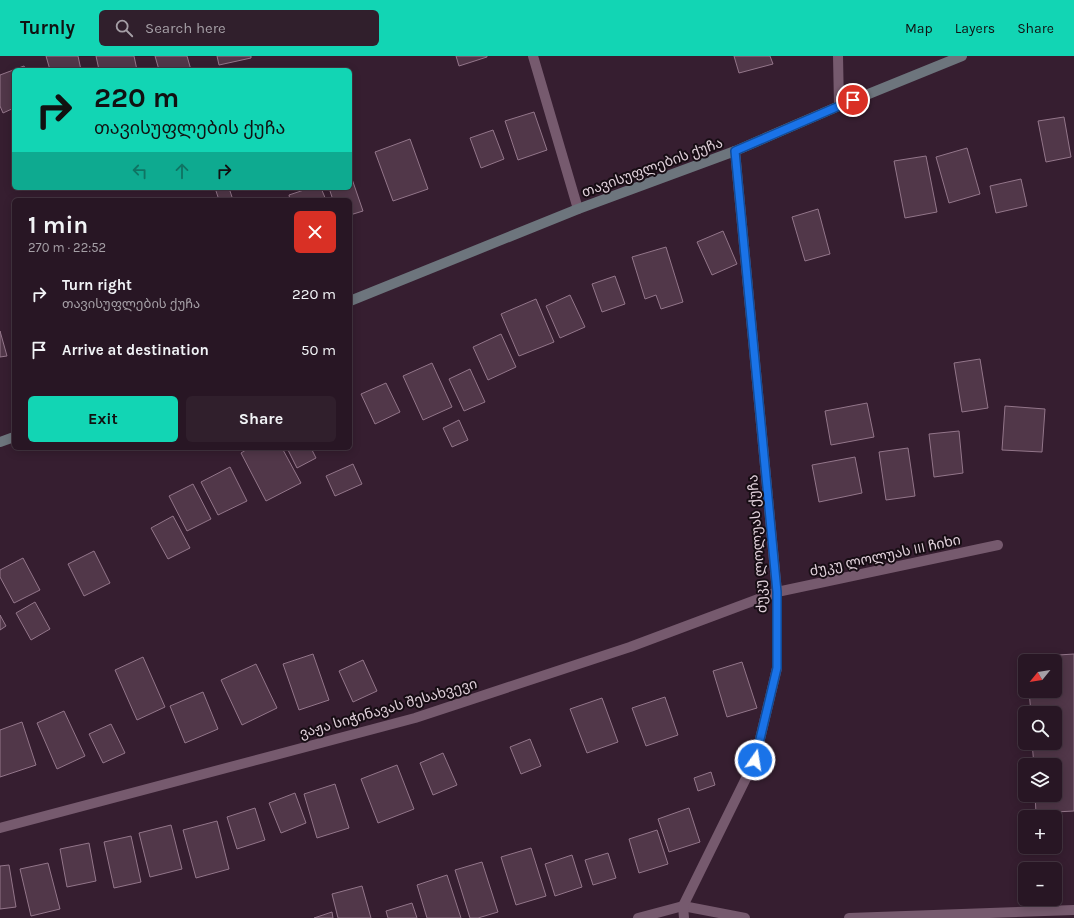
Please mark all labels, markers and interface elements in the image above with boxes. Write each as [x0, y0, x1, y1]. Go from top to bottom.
search box [99, 10, 379, 46]
text: Turnly [20, 17, 75, 39]
icon: search [113, 17, 135, 39]
text: Search here [145, 19, 226, 37]
text: Map [905, 20, 933, 37]
text: Layers [955, 20, 995, 37]
text: Share [1017, 20, 1054, 37]
text: 220 m [94, 81, 179, 114]
pin [836, 83, 870, 117]
icon: right [28, 84, 80, 136]
icon: arrive [842, 89, 864, 111]
text: თავისუფლების ქუჩა [94, 117, 285, 139]
street label: თავისუფლების ქუჩა [579, 134, 725, 201]
icon: left [129, 160, 151, 182]
icon: ahead [171, 160, 193, 182]
icon: right [213, 160, 235, 182]
text: 1 min [28, 211, 88, 239]
button: close [294, 211, 336, 253]
text: 270 m · 22:52 [28, 240, 106, 255]
text: Turn right [62, 276, 132, 294]
icon: right [28, 283, 50, 305]
text: 220 m [292, 285, 336, 303]
text: თავისუფლების ქუჩა [62, 296, 200, 311]
icon: arrive [28, 339, 50, 361]
text: Arrive at destination [62, 341, 209, 359]
text: 50 m [301, 341, 336, 359]
button: Exit [28, 396, 178, 442]
button: Share [186, 396, 336, 442]
street label: ძუკუ ლოლუას ქუჩა [744, 474, 771, 614]
street label: ძუკუ ლოლუას III ჩიხი [808, 531, 962, 580]
north arrow [1018, 654, 1062, 698]
map controls [1018, 654, 1062, 906]
street label: ვაჟა სიჭინავას შესახვევი [297, 675, 479, 742]
button: search [1018, 706, 1062, 750]
position arrow [734, 739, 776, 781]
button: layers [1018, 758, 1062, 802]
button: + [1018, 810, 1062, 854]
button: − [1018, 862, 1062, 906]

